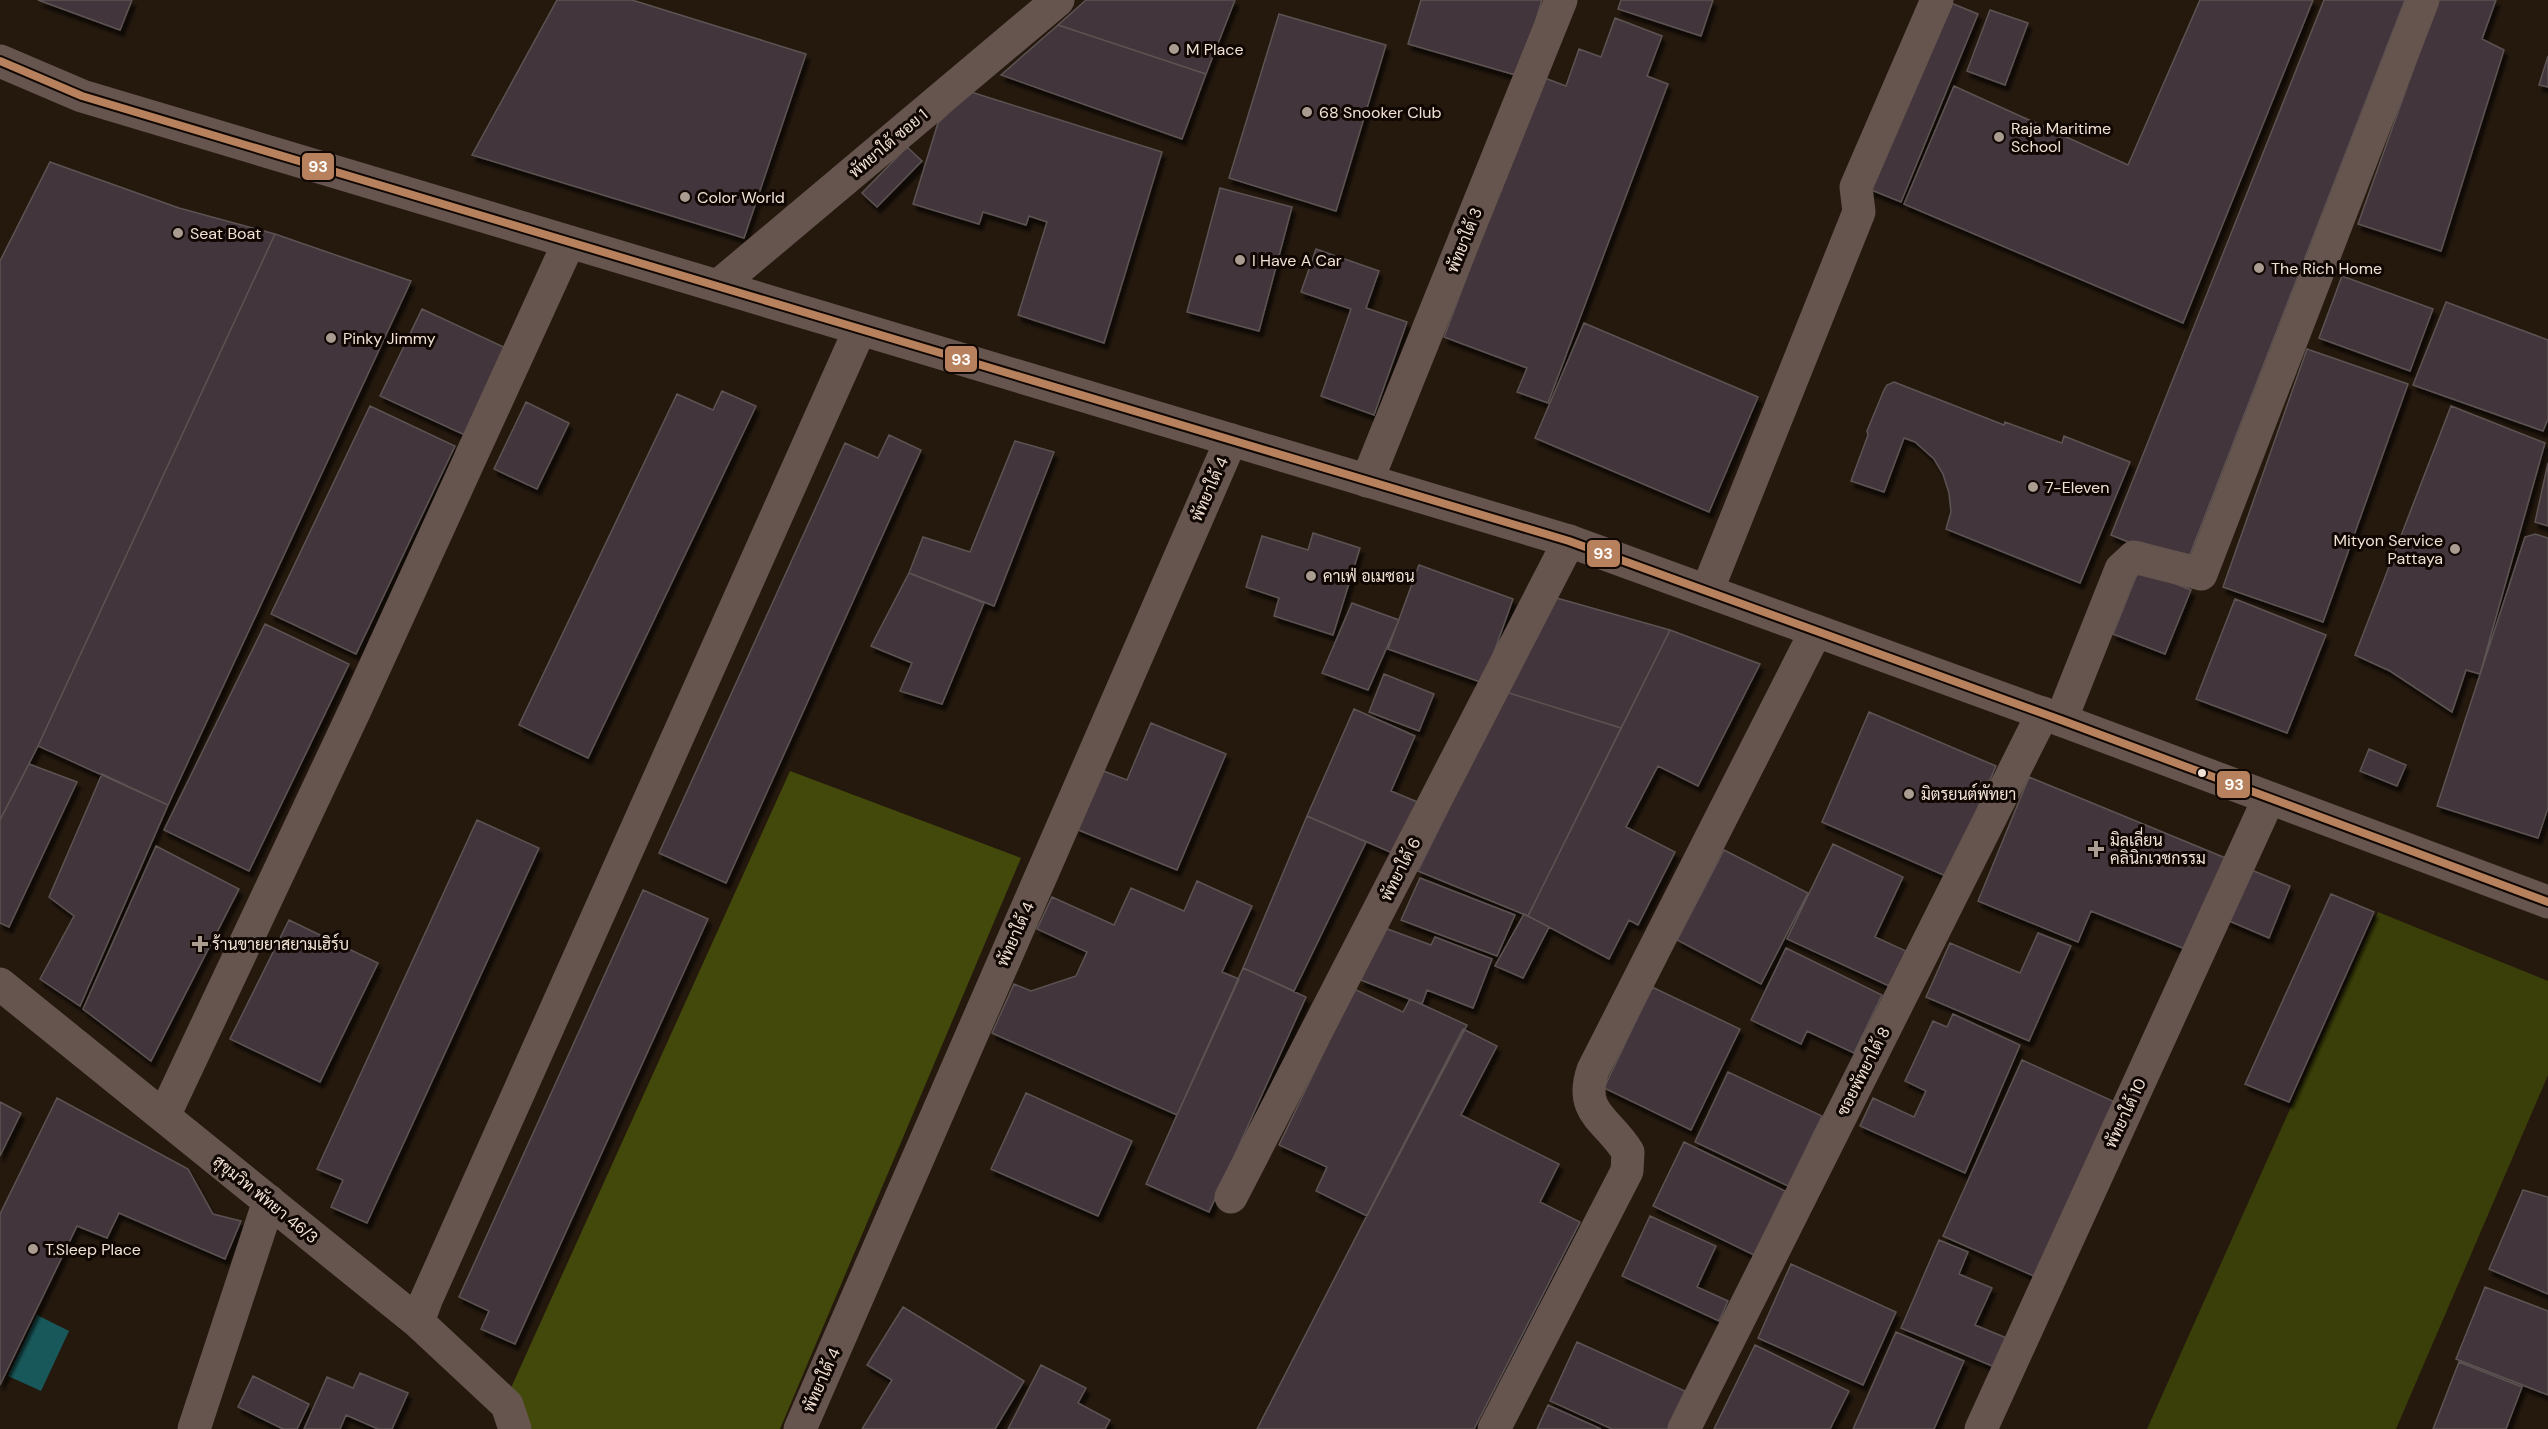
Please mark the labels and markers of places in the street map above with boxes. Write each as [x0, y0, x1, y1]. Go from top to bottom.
place label: M Place [1186, 39, 1244, 60]
marker: M Place [1167, 42, 1181, 56]
place label: 68 Snooker Club [1319, 102, 1441, 123]
marker: 68 Snooker Club [1300, 105, 1314, 119]
place label: Raja Maritime School [2011, 118, 2111, 157]
marker: Raja Maritime School [1992, 130, 2006, 144]
place label: Color World [697, 187, 785, 208]
marker: Color World [678, 190, 692, 204]
place label: Seat Boat [190, 223, 261, 244]
marker: Seat Boat [171, 226, 185, 240]
place label: I Have A Car [1252, 250, 1342, 271]
marker: I Have A Car [1233, 253, 1247, 267]
place label: The Rich Home [2271, 258, 2382, 279]
marker: The Rich Home [2252, 261, 2266, 275]
place label: Pinky Jimmy [343, 328, 436, 349]
marker: Pinky Jimmy [324, 331, 338, 345]
place label: 7-Eleven [2045, 477, 2109, 498]
marker: 7-Eleven [2026, 480, 2040, 494]
place label: Mityon Service Pattaya [2334, 530, 2443, 569]
marker: Mityon Service Pattaya [2448, 542, 2462, 556]
place label: คาเฟ่ อเมซอน [1323, 566, 1415, 587]
marker: คาเฟ่ อเมซอน [1304, 569, 1318, 583]
unlabelled marker [2196, 767, 2208, 779]
place label: มิตรยนต์พัทยา [1921, 782, 2016, 805]
marker: มิตรยนต์พัทยา [1902, 787, 1916, 801]
place label: มิลเลี่ยน คลินิกเวชกรรม [2110, 826, 2206, 869]
marker: มิลเลี่ยน คลินิกเวชกรรม [2087, 840, 2105, 858]
place label: ร้านขายยาสยามเฮิร์บ [212, 932, 349, 955]
marker: ร้านขายยาสยามเฮิร์บ [193, 937, 207, 951]
place label: T.Sleep Place [45, 1239, 141, 1260]
marker: T.Sleep Place [26, 1242, 40, 1256]

